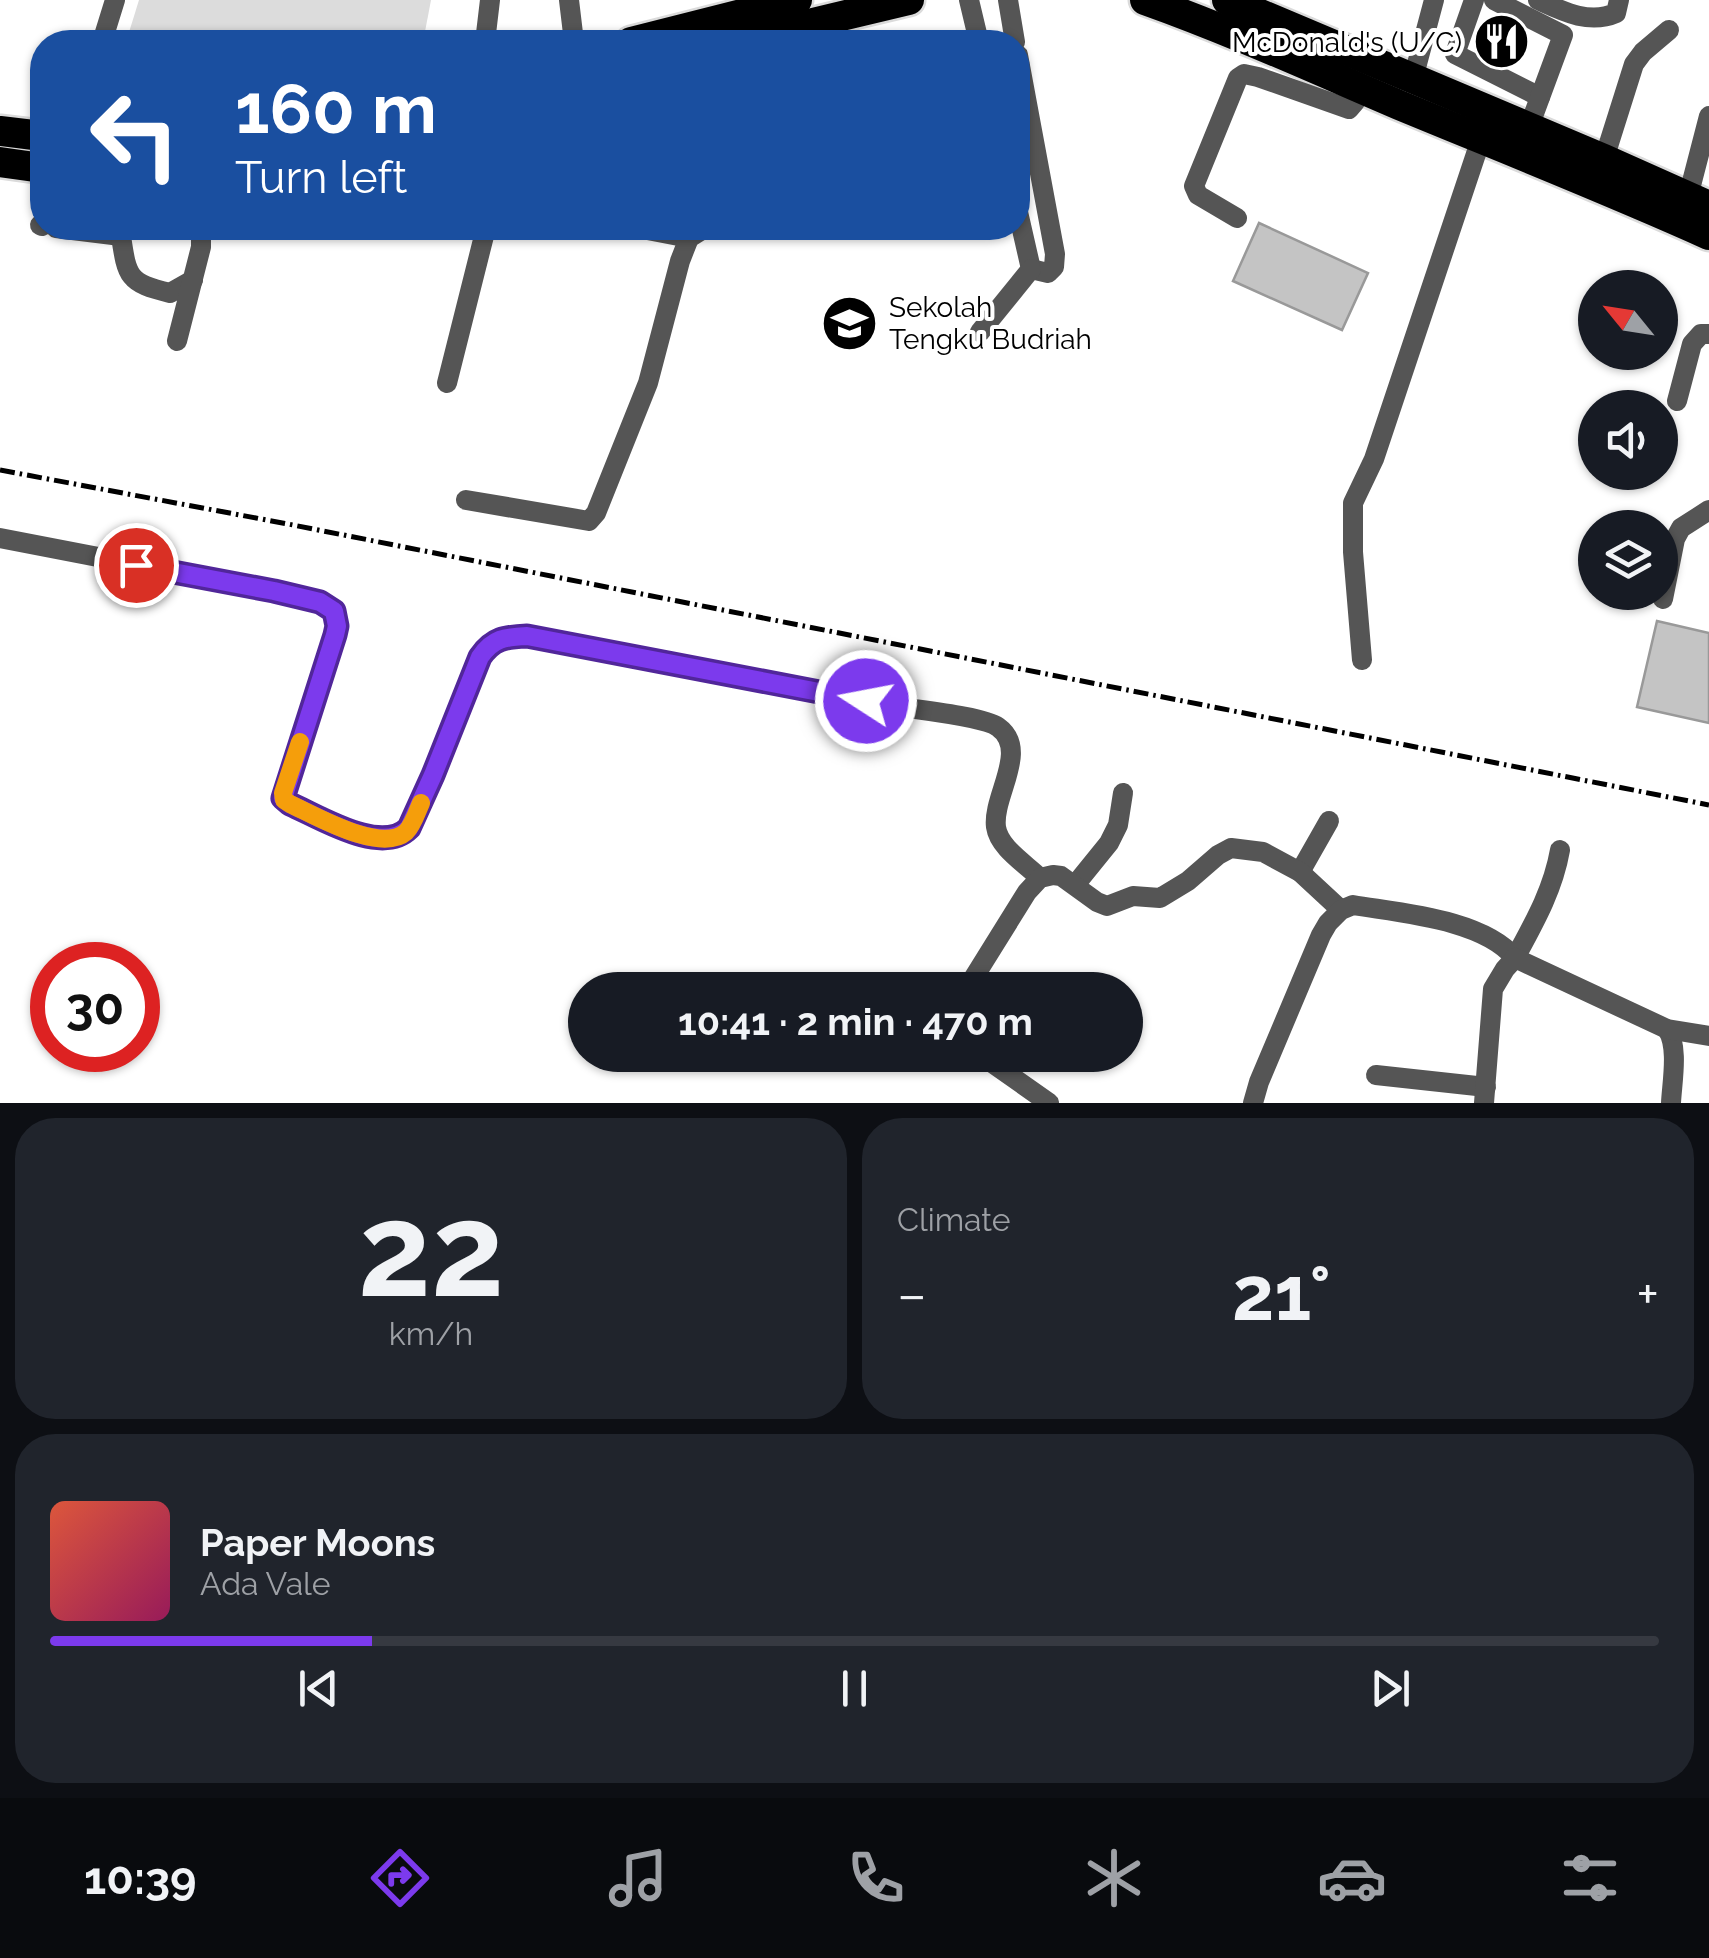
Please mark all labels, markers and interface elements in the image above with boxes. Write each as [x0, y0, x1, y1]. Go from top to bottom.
restaurant icon: McDonald's (U/C) [1471, 12, 1531, 72]
place label: McDonald's (U/C) [1232, 26, 1462, 59]
text: 160 m [235, 67, 437, 149]
icon: left [70, 70, 200, 200]
text: Turn left [235, 151, 407, 204]
north arrow [1578, 270, 1678, 370]
map controls [1578, 270, 1678, 610]
place label: Sekolah Tengku Budriah [889, 291, 1092, 356]
school or university icon: Sekolah Tengku Budriah [820, 293, 880, 353]
button: sound [1578, 390, 1678, 490]
button: layers [1578, 510, 1678, 610]
pin [94, 523, 179, 608]
icon: arrive [109, 538, 164, 593]
position arrow [814, 649, 918, 753]
speed limit sign: 30 [30, 942, 160, 1072]
text: 10:41 · 2 min · 470 m [678, 999, 1033, 1044]
text: 22 [358, 1174, 504, 1326]
text: Climate [897, 1201, 1011, 1238]
text: 21° [1232, 1249, 1331, 1338]
text: − [897, 1262, 927, 1327]
text: + [1636, 1262, 1659, 1327]
text: km/h [389, 1315, 473, 1352]
text: Paper Moons [200, 1520, 435, 1565]
text: Ada Vale [200, 1565, 331, 1602]
icon: previous [291, 1661, 346, 1716]
icon: pause [827, 1661, 882, 1716]
icon: next [1363, 1661, 1418, 1716]
icon: directions [365, 1843, 435, 1913]
icon: music [603, 1843, 673, 1913]
icon: phone [841, 1843, 911, 1913]
icon: climate [1079, 1843, 1149, 1913]
icon: car [1317, 1843, 1387, 1913]
icon: filters [1555, 1843, 1625, 1913]
text: 10:39 [84, 1852, 197, 1905]

